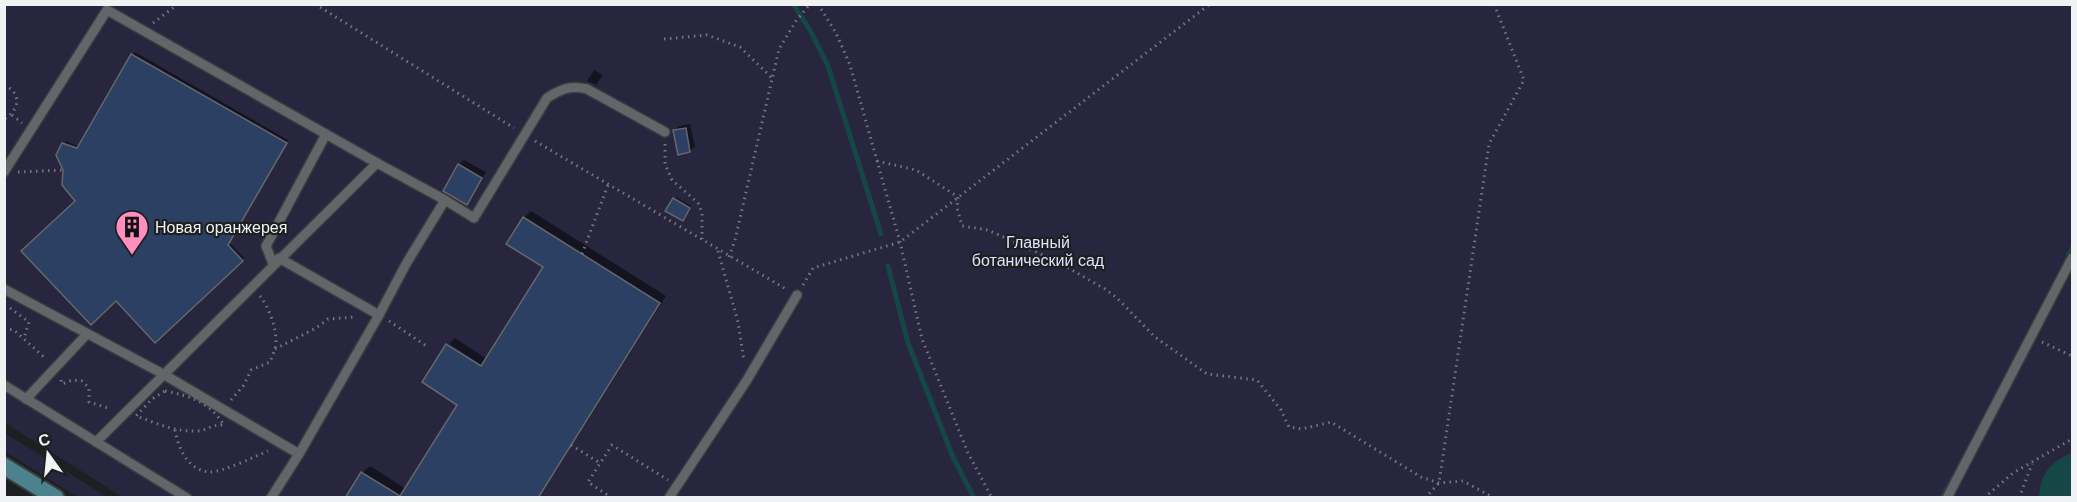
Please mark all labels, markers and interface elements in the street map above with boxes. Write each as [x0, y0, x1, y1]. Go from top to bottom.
building icon: Новая оранжерея [114, 209, 150, 256]
place label: Новая оранжерея [155, 219, 287, 236]
park label: Главный ботанический сад [972, 234, 1105, 269]
north arrow [18, 424, 78, 484]
text: С [36, 430, 52, 450]

